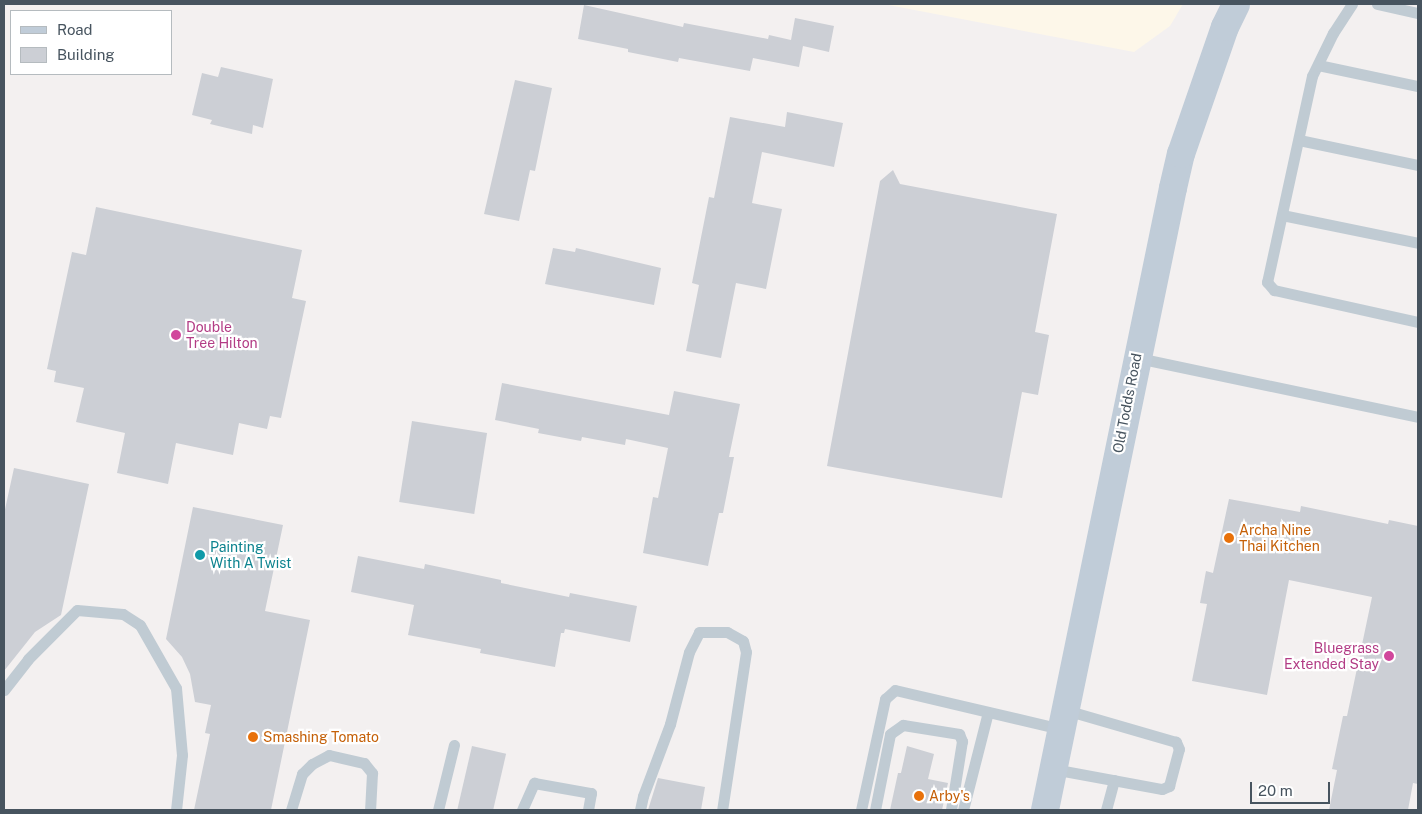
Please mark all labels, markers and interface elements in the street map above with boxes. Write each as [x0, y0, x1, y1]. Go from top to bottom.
legend [10, 10, 172, 75]
text: Road [57, 21, 93, 38]
text: Building [57, 46, 115, 63]
place label: Double Tree Hilton [186, 319, 258, 352]
marker: Double Tree Hilton [170, 329, 182, 341]
street label: Old Todds Road [1109, 352, 1145, 454]
place label: Archa Nine Thai Kitchen [1239, 522, 1320, 554]
marker: Archa Nine Thai Kitchen [1223, 532, 1235, 544]
place label: Painting With A Twist [210, 539, 292, 572]
marker: Painting With A Twist [194, 549, 206, 561]
place label: Bluegrass Extended Stay [1284, 640, 1379, 672]
marker: Bluegrass Extended Stay [1383, 650, 1395, 662]
place label: Smashing Tomato [263, 729, 379, 745]
marker: Smashing Tomato [247, 731, 259, 743]
scale bar [1252, 772, 1332, 804]
text: 20 m [1258, 782, 1293, 799]
place label: Arby's [929, 788, 970, 804]
marker: Arby's [913, 790, 925, 802]

